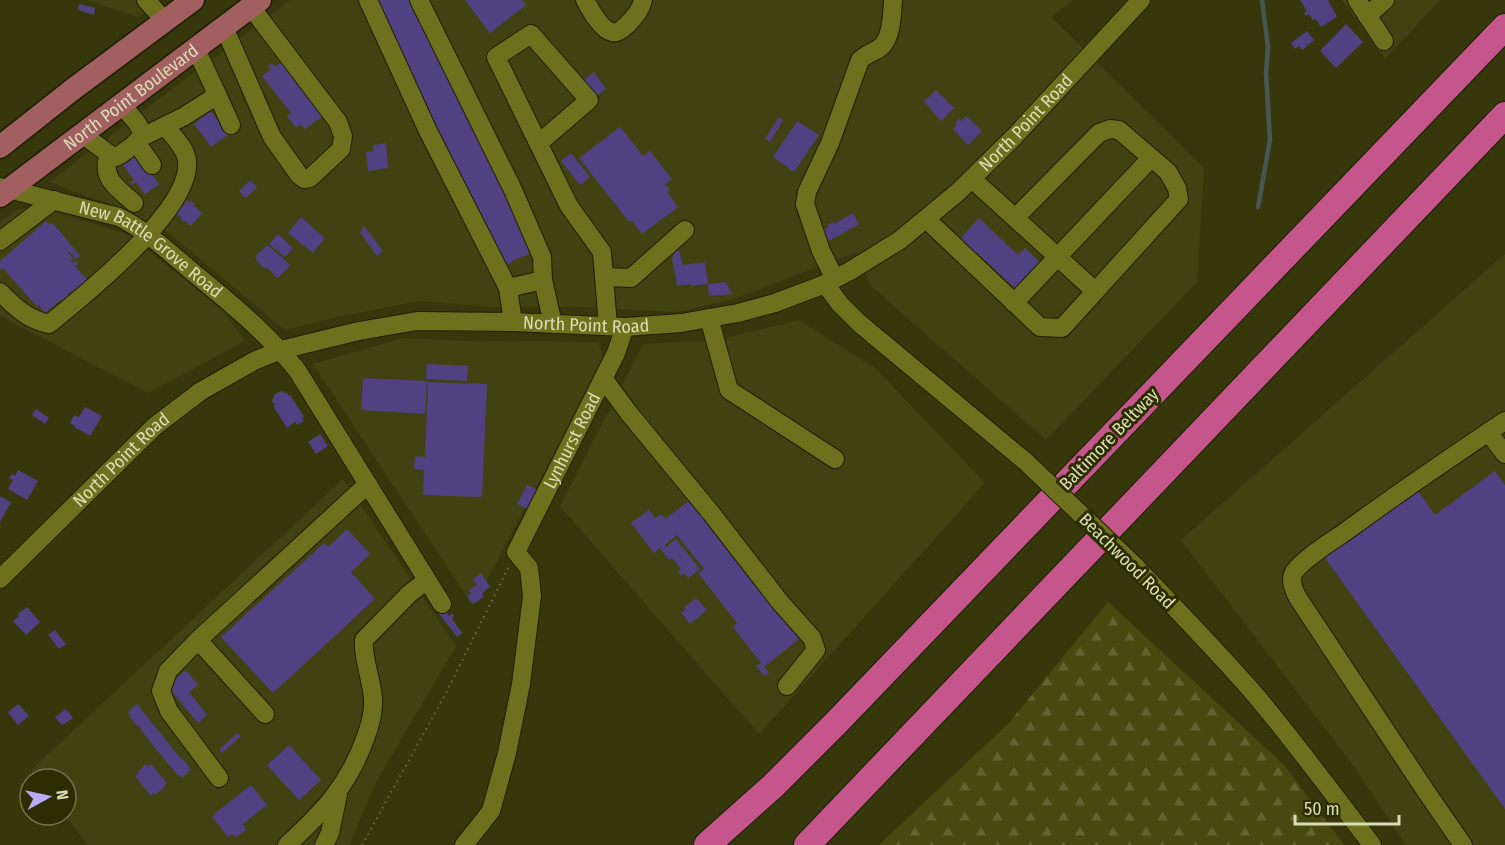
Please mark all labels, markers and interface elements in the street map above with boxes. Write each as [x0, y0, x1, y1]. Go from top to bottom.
street label: North Point Boulevard [59, 39, 203, 155]
street label: North Point Road [974, 70, 1078, 176]
street label: New Battle Grove Road [77, 196, 227, 303]
street label: North Point Road [523, 311, 650, 338]
street label: Baltimore Beltway [1055, 383, 1163, 495]
street label: Lynhurst Road [539, 389, 605, 492]
street label: North Point Road [68, 408, 174, 512]
street label: Beachwood Road [1074, 508, 1180, 614]
north arrow [18, 767, 78, 827]
scale bar [1295, 788, 1398, 826]
text: N [52, 789, 72, 801]
text: 50 m [1304, 798, 1340, 820]

